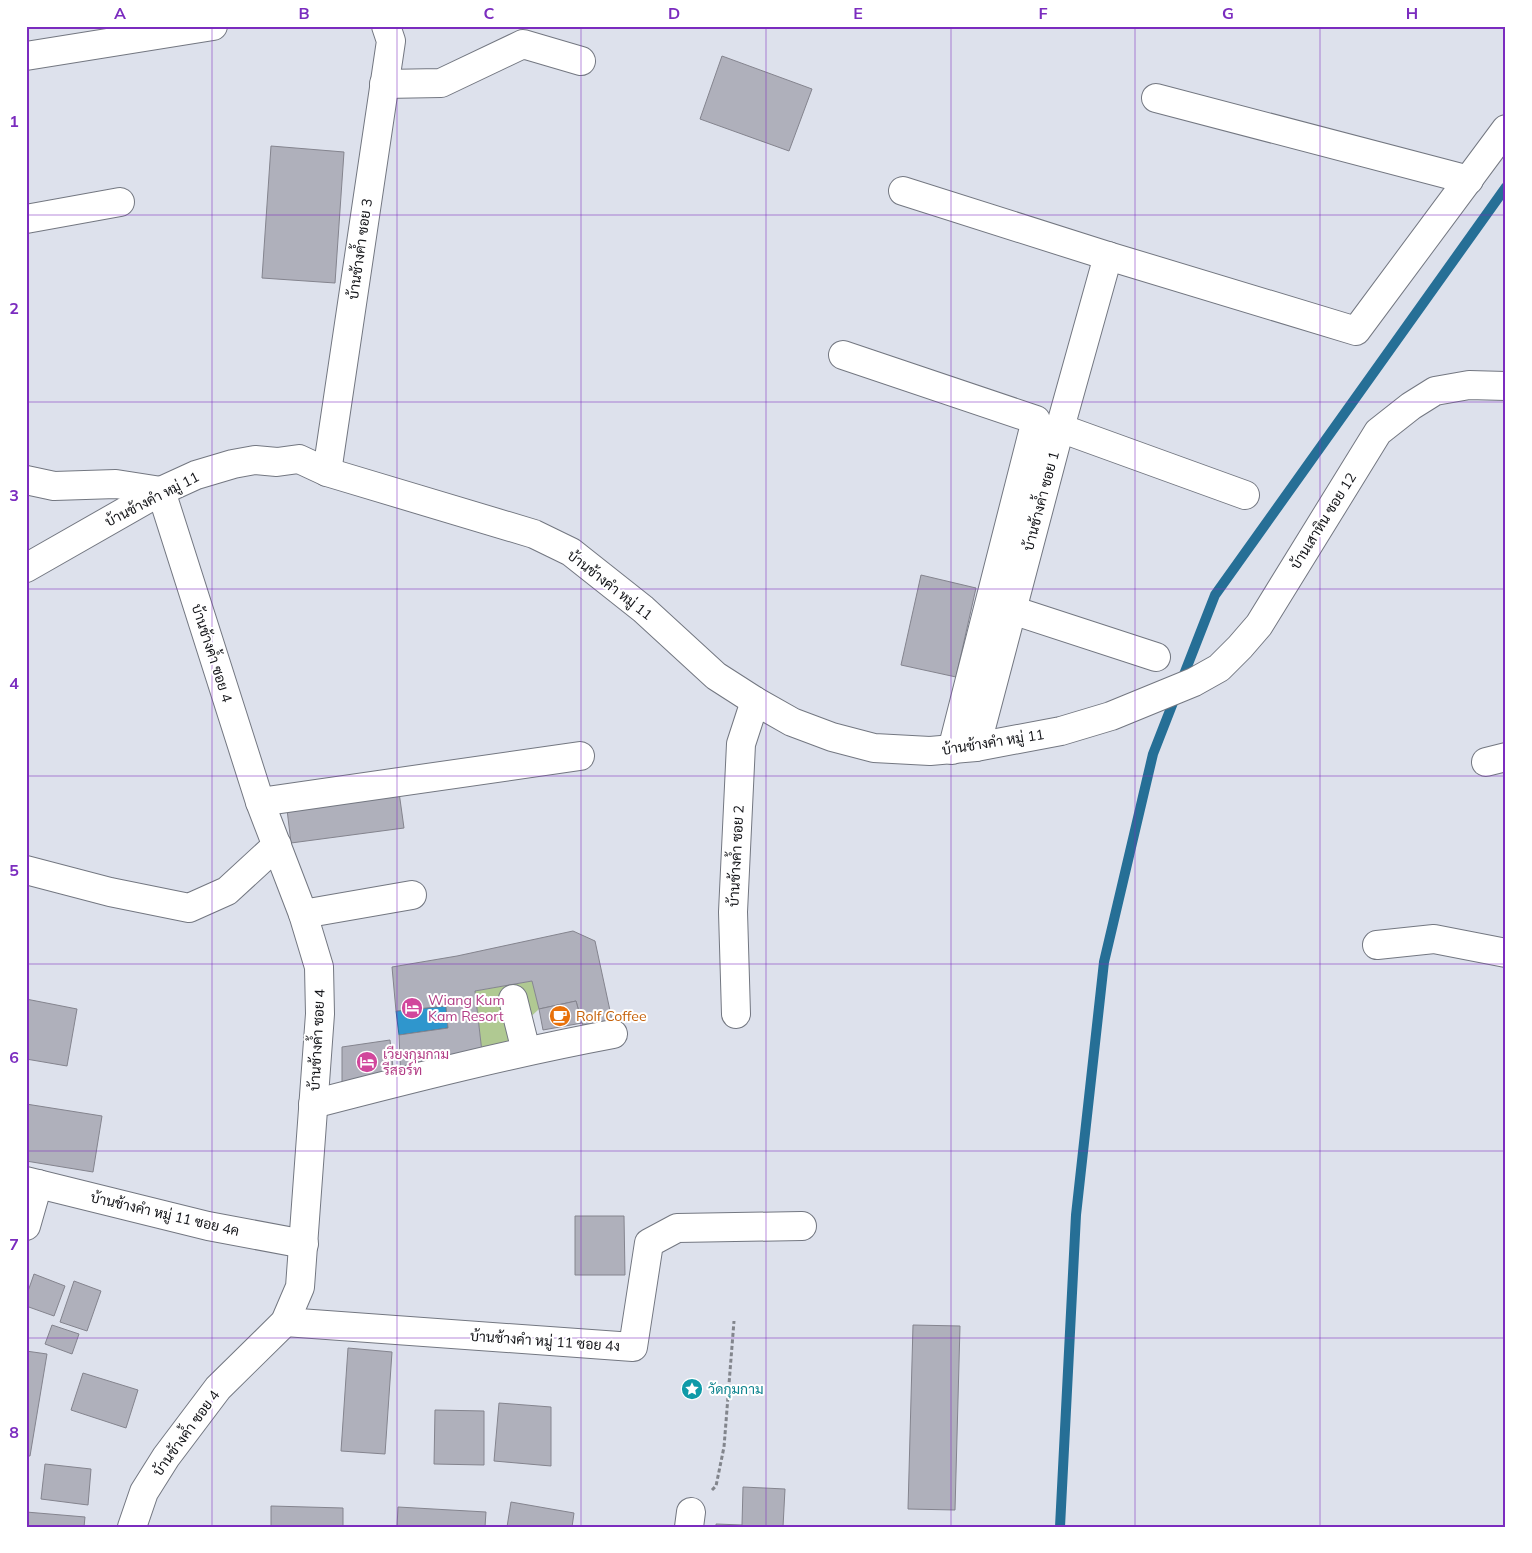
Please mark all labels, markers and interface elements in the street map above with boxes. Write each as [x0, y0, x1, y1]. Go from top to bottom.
text: A [114, 3, 126, 23]
text: B [298, 3, 310, 23]
text: C [484, 3, 495, 23]
text: D [668, 3, 680, 23]
text: E [853, 3, 863, 23]
text: F [1038, 3, 1048, 23]
text: G [1222, 3, 1234, 23]
text: H [1406, 3, 1418, 23]
text: 1 [9, 111, 19, 131]
street label: บ้านช้างค้ำ ซอย 3 [341, 197, 376, 301]
text: 2 [9, 298, 19, 318]
street label: บ้านช้างค้ำ ซอย 1 [1016, 449, 1063, 553]
street label: บ้านช้างคำ หมู่ 11 [102, 468, 203, 531]
street label: บ้านเสาหิน ซอย 12 [1286, 469, 1360, 573]
text: 3 [9, 485, 19, 505]
street label: บ้านช้างคำ หมู่ 11 [563, 546, 656, 625]
street label: บ้านช้างค้ำ ซอย 4 [188, 601, 239, 705]
text: 4 [9, 673, 19, 693]
street label: บ้านช้างคำ หมู่ 11 [941, 725, 1046, 760]
street label: บ้านช้างค้ำ ซอย 2 [721, 804, 748, 907]
text: 5 [9, 860, 19, 880]
street label: บ้านช้างค้ำ ซอย 4 [302, 988, 329, 1091]
place label: Wiang Kum Kam Resort [428, 991, 505, 1025]
hotel icon: Wiang Kum Kam Resort [400, 996, 424, 1020]
cafe icon: Rolf Coffee [548, 1004, 572, 1028]
place label: Rolf Coffee [576, 1007, 647, 1025]
place label: เวียงกุมกาม รีสอร์ท [382, 1045, 449, 1079]
text: 6 [9, 1047, 19, 1067]
hotel icon: เวียงกุมกาม รีสอร์ท [355, 1050, 379, 1074]
street label: บ้านช้างคำ หมู่ 11 ซอย 4ค [89, 1188, 241, 1241]
text: 7 [9, 1234, 19, 1254]
street label: บ้านช้างคำ หมู่ 11 ซอย 4ง [469, 1327, 621, 1356]
place icon: วัดกุมกาม [680, 1377, 704, 1401]
place label: วัดกุมกาม [708, 1380, 764, 1399]
street label: บ้านช้างค้ำ ซอย 4 [146, 1384, 224, 1480]
text: 8 [9, 1422, 19, 1442]

